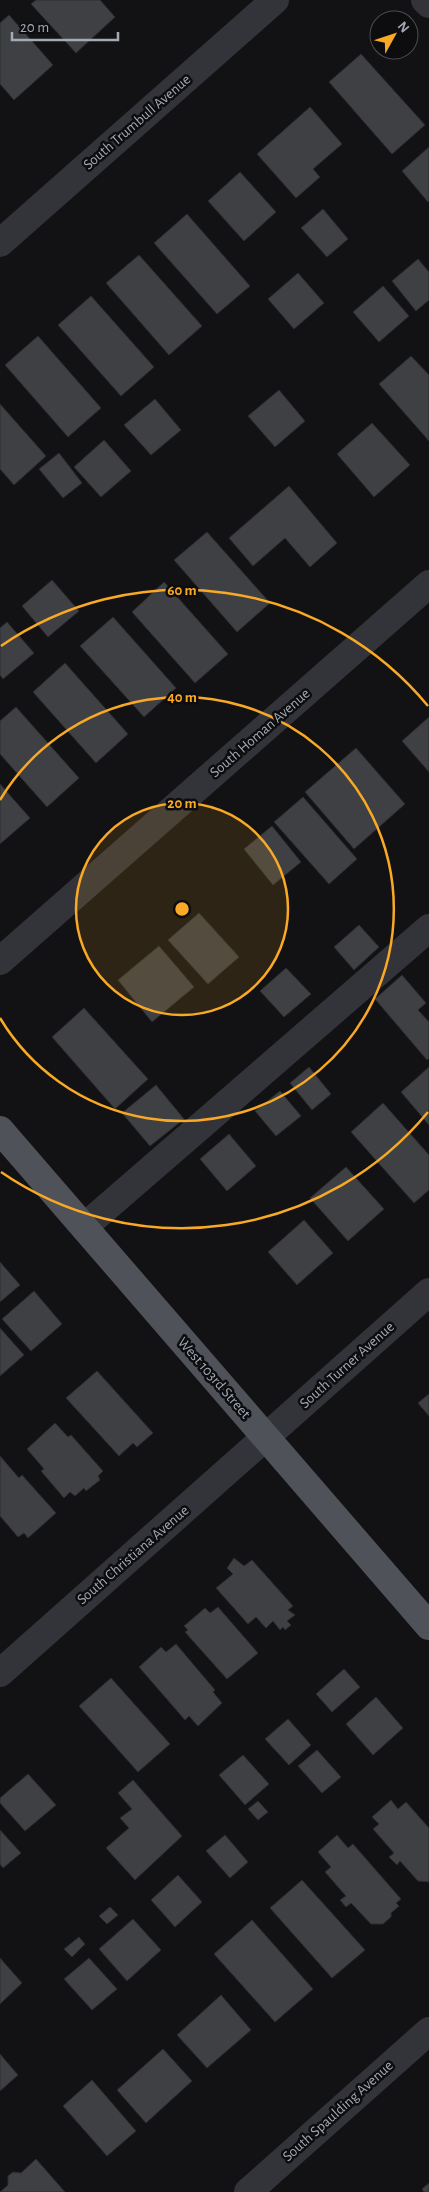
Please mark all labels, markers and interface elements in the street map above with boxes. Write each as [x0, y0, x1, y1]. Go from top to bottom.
scale bar [12, 10, 119, 42]
north arrow [369, 10, 419, 60]
text: N [395, 19, 412, 36]
text: 20 m [20, 20, 49, 35]
street label: South Trumbull Avenue [81, 71, 194, 172]
text: 60 m [167, 583, 197, 598]
street label: South Homan Avenue [207, 686, 313, 780]
text: 40 m [167, 690, 197, 705]
text: 20 m [167, 796, 197, 811]
centre of rings [173, 900, 191, 918]
street label: South Turner Avenue [297, 1319, 397, 1411]
street label: West 103rd Street [175, 1335, 253, 1422]
street label: South Christiana Avenue [74, 1503, 192, 1607]
street label: South Spaulding Avenue [280, 2058, 396, 2164]

